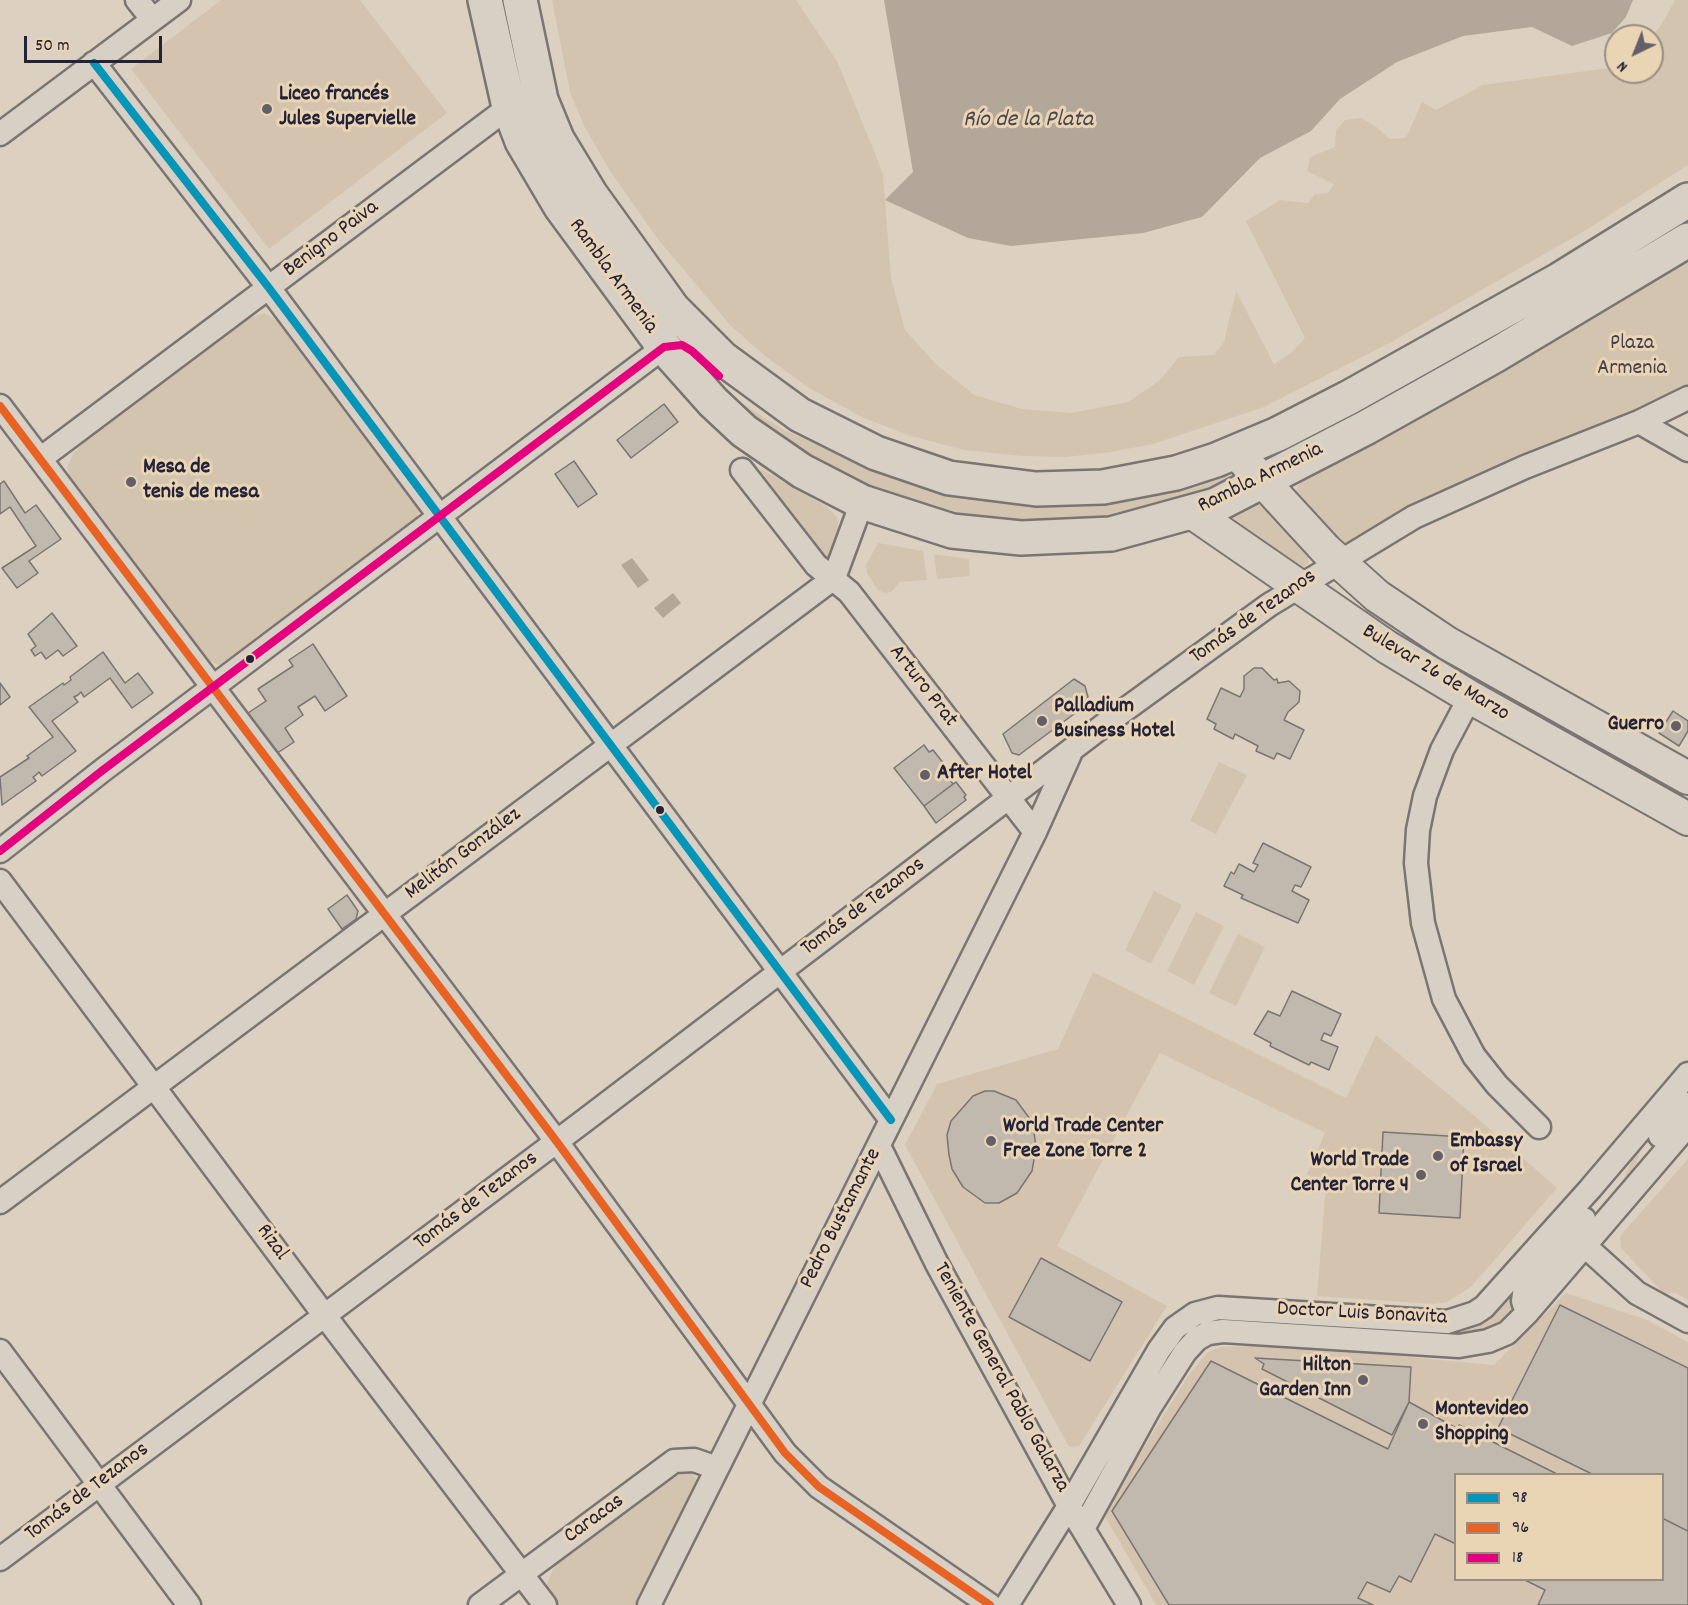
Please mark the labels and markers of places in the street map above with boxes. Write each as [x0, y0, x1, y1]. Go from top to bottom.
place label: Liceo francés Jules Supervielle [279, 83, 416, 134]
marker: Liceo francés Jules Supervielle [260, 102, 274, 116]
place label: Mesa de tenis de mesa [143, 456, 259, 508]
marker: Mesa de tenis de mesa [124, 475, 138, 489]
unlabelled marker [244, 653, 256, 665]
place label: Palladium Business Hotel [1054, 695, 1175, 746]
place label: Guerro [1608, 713, 1664, 739]
marker: Palladium Business Hotel [1035, 714, 1049, 728]
marker: Guerro [1669, 719, 1683, 733]
place label: After Hotel [937, 762, 1032, 788]
marker: After Hotel [918, 768, 932, 782]
unlabelled marker [654, 804, 666, 816]
place label: World Trade Center Free Zone Torre 2 [1003, 1115, 1163, 1166]
place label: Embassy of Israel [1450, 1130, 1522, 1182]
marker: World Trade Center Free Zone Torre 2 [984, 1134, 998, 1148]
place label: World Trade Center Torre 4 [1291, 1149, 1409, 1200]
marker: Embassy of Israel [1431, 1149, 1445, 1163]
marker: World Trade Center Torre 4 [1414, 1168, 1428, 1182]
place label: Hilton Garden Inn [1259, 1354, 1351, 1406]
marker: Hilton Garden Inn [1356, 1373, 1370, 1387]
place label: Montevideo Shopping [1435, 1398, 1529, 1450]
marker: Montevideo Shopping [1416, 1417, 1430, 1431]

